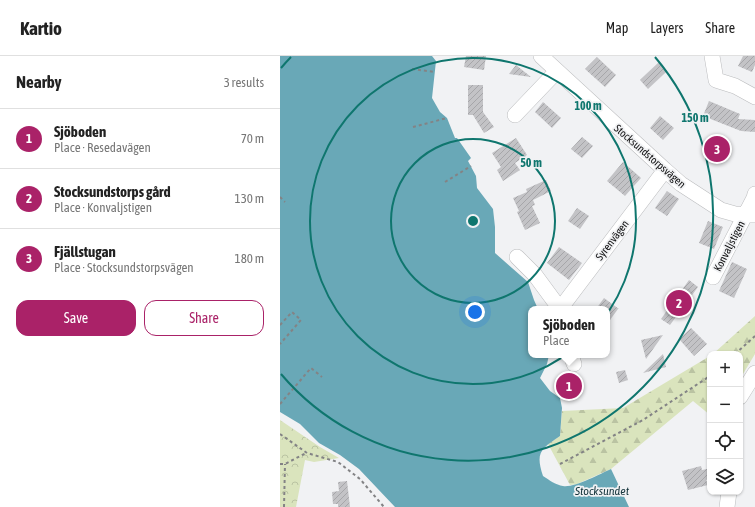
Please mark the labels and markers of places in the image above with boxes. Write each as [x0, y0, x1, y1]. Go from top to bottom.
pin: 3 [704, 134, 730, 164]
centre of rings [466, 214, 480, 228]
pin: 2 [666, 288, 692, 318]
pin: 1 [556, 371, 582, 401]

